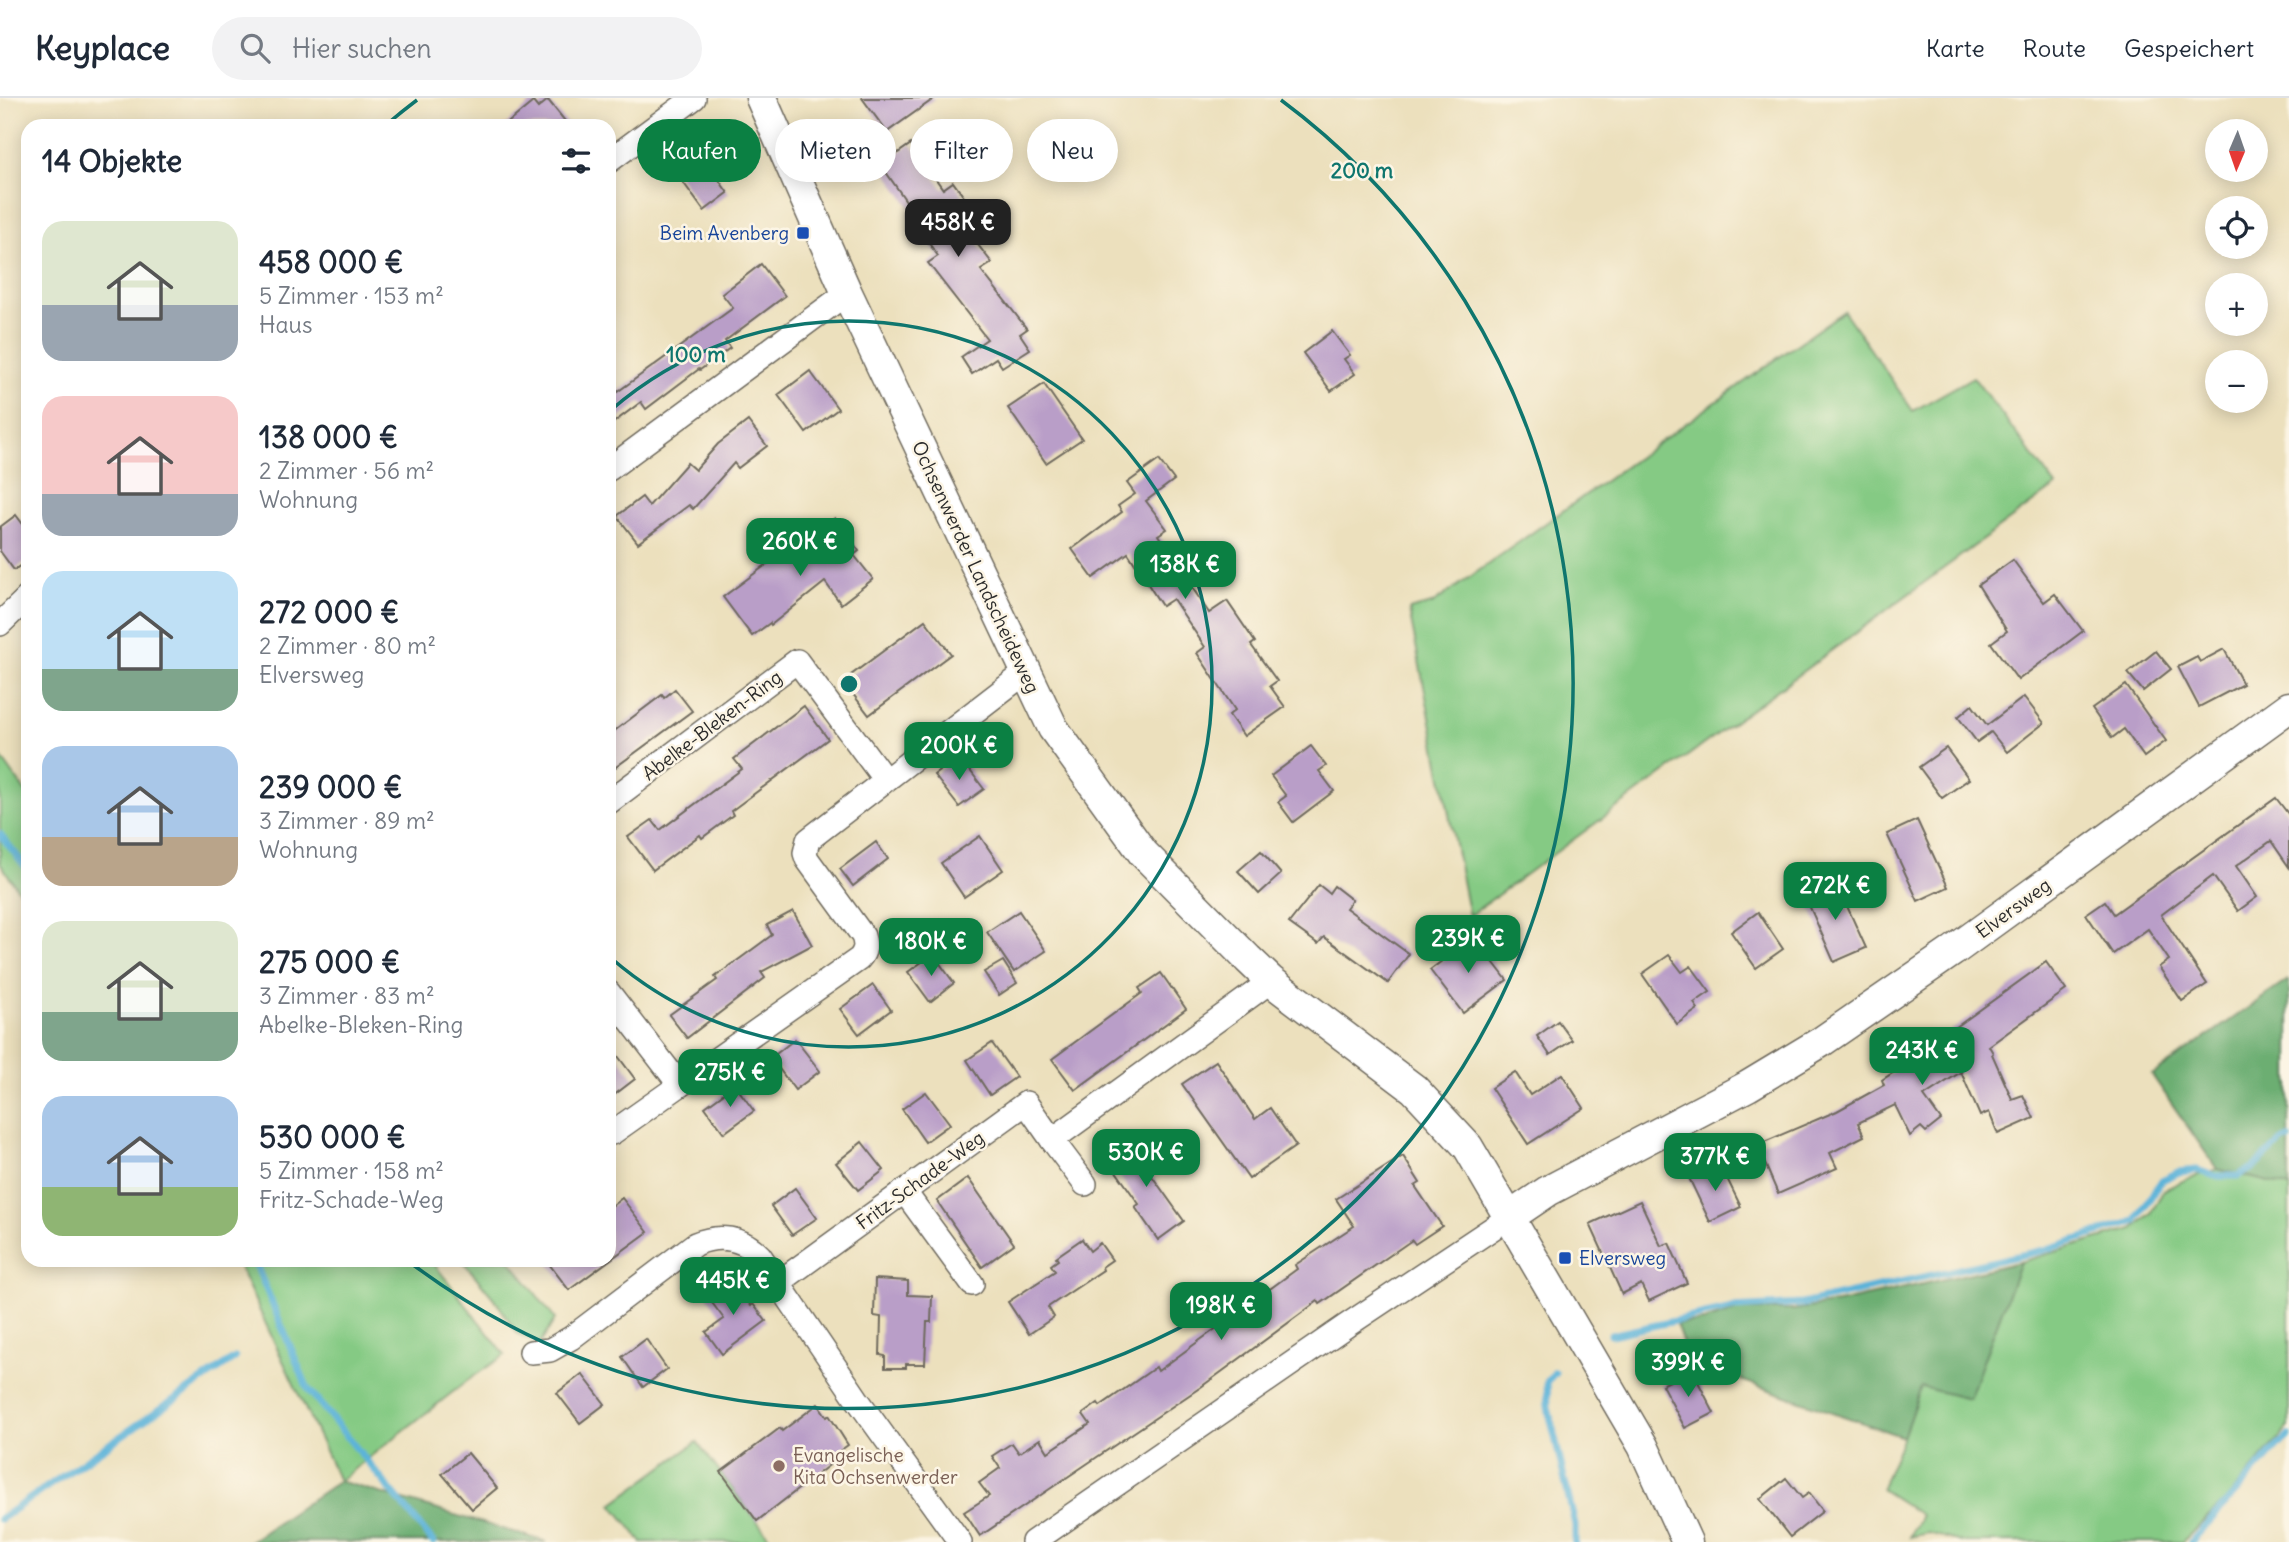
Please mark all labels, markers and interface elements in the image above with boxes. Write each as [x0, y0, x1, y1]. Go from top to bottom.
search box [212, 17, 702, 80]
text: Keyplace [35, 27, 170, 69]
icon: search [236, 29, 274, 67]
text: Hier suchen [292, 32, 431, 65]
text: Karte [1926, 33, 1985, 63]
text: Route [2023, 33, 2086, 63]
text: Gespeichert [2124, 33, 2254, 63]
chip: Kaufen [637, 119, 761, 182]
chip: Mieten [775, 119, 896, 182]
chip: Filter [910, 119, 1013, 182]
chip: Neu [1027, 119, 1118, 182]
north arrow [2205, 119, 2268, 182]
map controls [2205, 119, 2268, 413]
text: 14 Objekte [42, 142, 182, 180]
icon: filters [557, 142, 595, 180]
text: 200 m [1331, 157, 1394, 184]
button: locate [2205, 196, 2268, 259]
pin: 458K € [901, 200, 1015, 259]
text: 458K € [921, 207, 995, 236]
place label: Beim Avenberg [659, 221, 789, 245]
marker: Beim Avenberg [795, 225, 811, 241]
text: 458 000 € [259, 243, 404, 281]
icon: home [98, 249, 182, 333]
button: + [2205, 273, 2268, 336]
text: 5 Zimmer · 153 m² [259, 281, 444, 310]
text: Haus [259, 310, 312, 339]
text: 100 m [666, 341, 726, 368]
button: − [2205, 350, 2268, 413]
text: 138 000 € [259, 418, 398, 456]
icon: home [98, 424, 182, 508]
street label: Ochsenwerder Landscheideweg [907, 437, 1045, 697]
text: 2 Zimmer · 56 m² [259, 456, 434, 485]
text: Wohnung [259, 485, 358, 514]
pin: 260K € [743, 518, 857, 578]
text: 260K € [762, 526, 838, 555]
pin: 138K € [1128, 542, 1242, 601]
text: 138K € [1150, 549, 1220, 578]
text: 272 000 € [259, 593, 399, 631]
icon: home [98, 599, 182, 683]
text: 2 Zimmer · 80 m² [259, 631, 436, 660]
text: Elversweg [259, 660, 364, 689]
street label: Abelke-Bleken-Ring [637, 665, 787, 785]
centre of rings [837, 672, 861, 696]
pin: 200K € [902, 722, 1016, 782]
text: 200K € [920, 730, 998, 759]
text: 239 000 € [259, 768, 403, 806]
icon: home [98, 774, 182, 858]
text: 3 Zimmer · 89 m² [259, 806, 435, 835]
text: Wohnung [259, 835, 358, 864]
pin: 272K € [1778, 862, 1892, 922]
text: 272K € [1800, 870, 1870, 899]
street label: Elversweg [1971, 873, 2055, 943]
pin: 239K € [1411, 916, 1525, 975]
pin: 180K € [874, 918, 988, 978]
text: 239K € [1431, 923, 1505, 952]
text: 180K € [895, 926, 967, 955]
text: 275 000 € [259, 943, 400, 981]
icon: home [98, 949, 182, 1033]
text: 3 Zimmer · 83 m² [259, 981, 435, 1010]
text: Abelke-Bleken-Ring [259, 1010, 463, 1039]
pin: 243K € [1865, 1028, 1979, 1087]
text: 243K € [1885, 1035, 1959, 1064]
pin: 275K € [673, 1049, 787, 1109]
text: 275K € [694, 1057, 766, 1086]
text: 530 000 € [259, 1118, 406, 1156]
icon: home [98, 1124, 182, 1208]
street label: Fritz-Schade-Weg [851, 1125, 989, 1235]
pin: 530K € [1089, 1130, 1203, 1189]
pin: 377K € [1658, 1134, 1772, 1193]
text: 530K € [1108, 1137, 1184, 1166]
text: 377K € [1680, 1141, 1750, 1170]
text: 5 Zimmer · 158 m² [259, 1156, 444, 1185]
text: Fritz-Schade-Weg [259, 1185, 444, 1214]
place label: Elversweg [1579, 1246, 1666, 1270]
marker: Elversweg [1557, 1250, 1573, 1266]
pin: 445K € [676, 1258, 790, 1317]
text: 445K € [696, 1265, 770, 1294]
pin: 198K € [1164, 1282, 1278, 1342]
text: 198K € [1186, 1290, 1256, 1319]
pin: 399K € [1631, 1340, 1745, 1399]
text: 399K € [1651, 1347, 1725, 1376]
place label: Evangelische Kita Ochsenwerder [793, 1443, 958, 1489]
marker: Evangelische Kita Ochsenwerder [771, 1458, 787, 1474]

